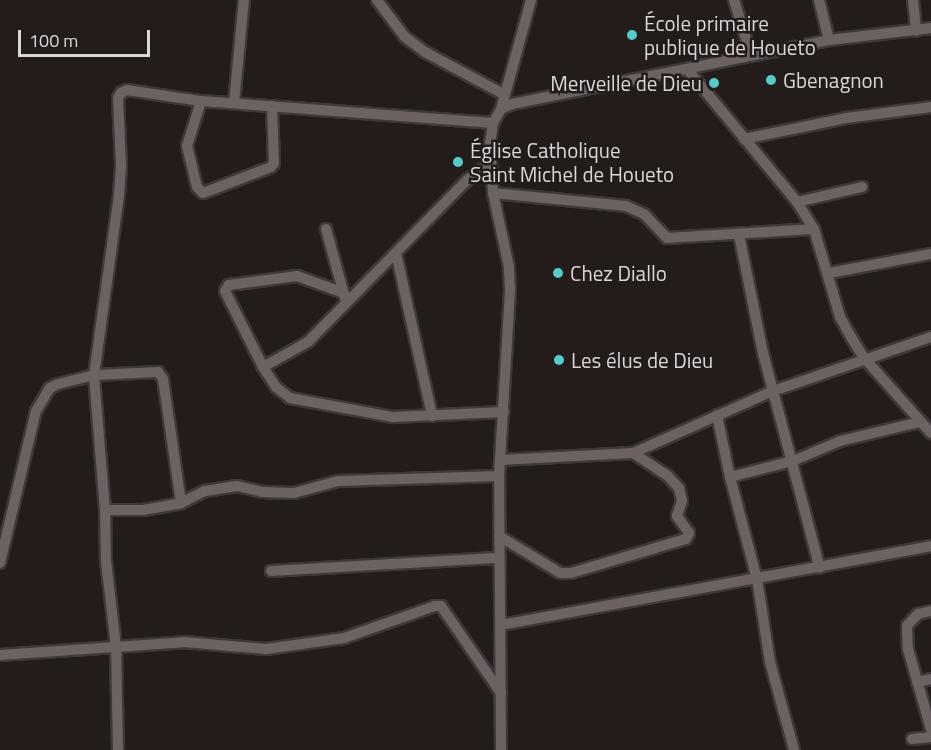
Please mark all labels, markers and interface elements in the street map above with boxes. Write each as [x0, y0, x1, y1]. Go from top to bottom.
place label: École primaire publique de Houeto [644, 10, 816, 60]
scale bar [21, 18, 153, 56]
text: 100 m [29, 27, 78, 54]
marker: École primaire publique de Houeto [625, 28, 639, 42]
place label: Gbenagnon [783, 67, 884, 93]
place label: Merveille de Dieu [550, 70, 702, 96]
marker: Gbenagnon [764, 73, 778, 87]
marker: Merveille de Dieu [707, 76, 721, 90]
place label: Église Catholique Saint Michel de Houeto [470, 137, 674, 187]
marker: Église Catholique Saint Michel de Houeto [451, 155, 465, 169]
place label: Chez Diallo [570, 260, 667, 286]
marker: Chez Diallo [551, 266, 565, 280]
place label: Les élus de Dieu [571, 347, 713, 373]
marker: Les élus de Dieu [552, 353, 566, 367]

